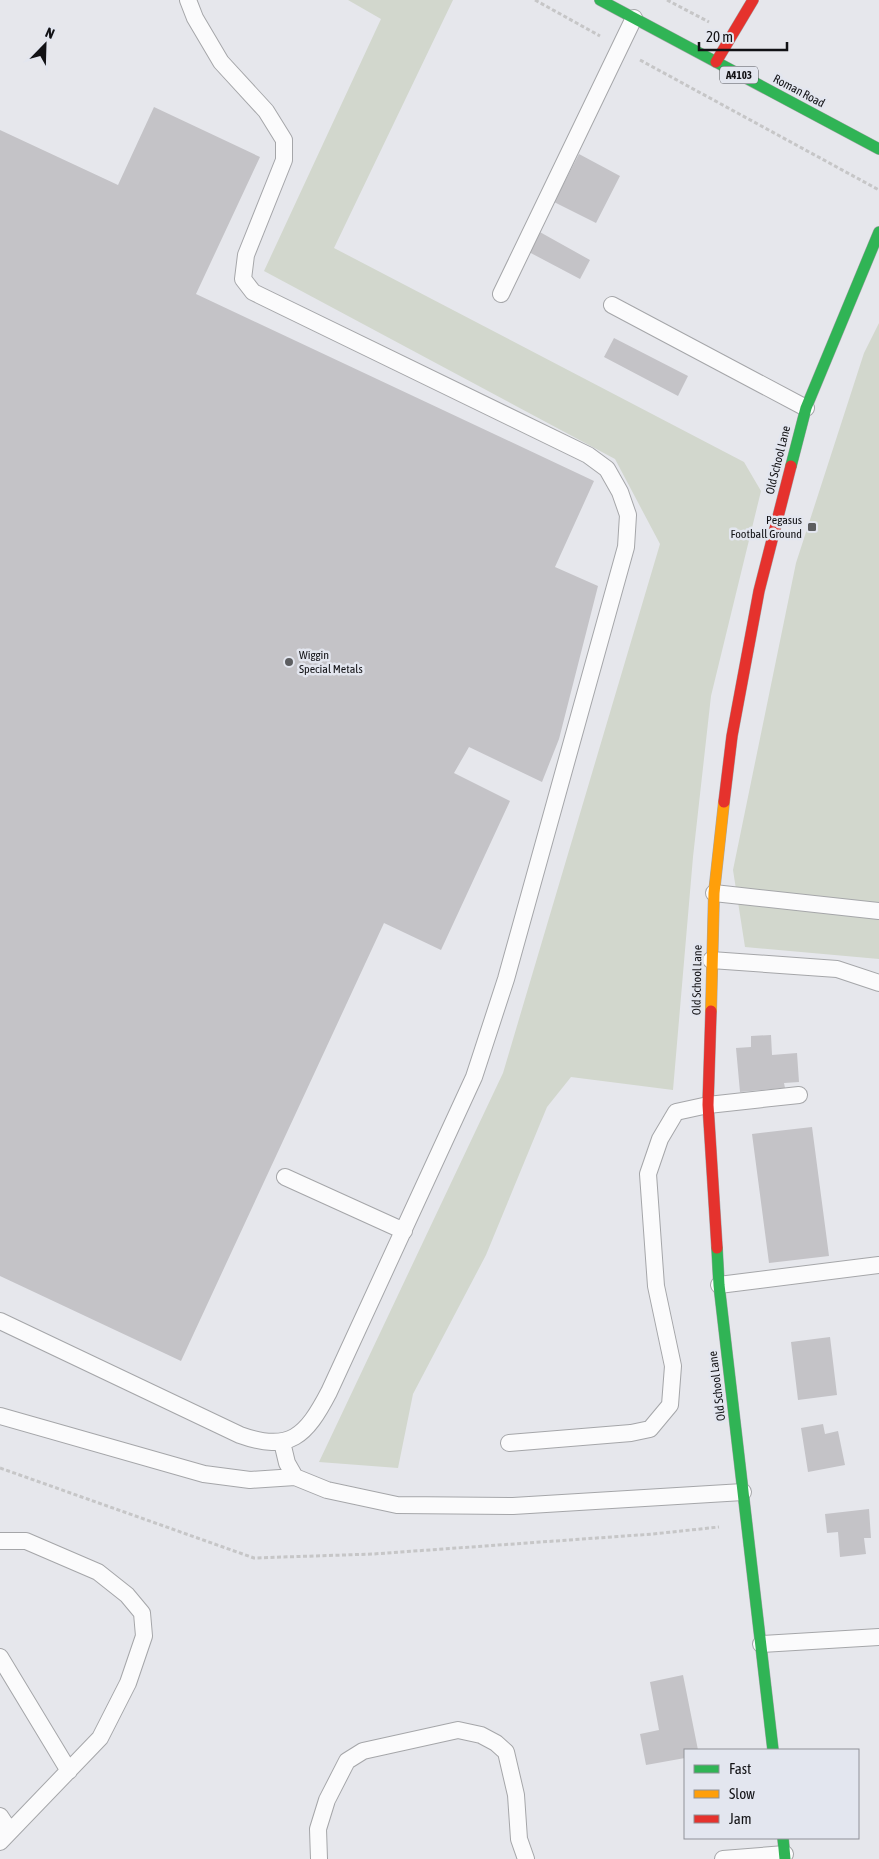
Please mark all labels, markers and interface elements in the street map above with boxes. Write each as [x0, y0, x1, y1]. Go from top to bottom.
north arrow [20, 20, 70, 70]
scale bar [699, 20, 786, 52]
text: N [43, 24, 57, 42]
text: 20 m [706, 28, 733, 45]
road number: A4103 [720, 66, 758, 84]
street label: Roman Road [771, 72, 827, 110]
street label: Old School Lane [763, 424, 793, 496]
place label: Pegasus Football Ground [731, 513, 802, 541]
marker: Pegasus Football Ground [806, 521, 818, 533]
place label: Wiggin Special Metals [299, 648, 363, 676]
marker: Wiggin Special Metals [283, 656, 295, 668]
street label: Old School Lane [689, 945, 705, 1015]
street label: Old School Lane [706, 1350, 728, 1422]
legend [684, 1749, 859, 1839]
text: Fast [729, 1760, 751, 1777]
text: Slow [729, 1785, 755, 1802]
text: Jam [729, 1810, 752, 1827]

